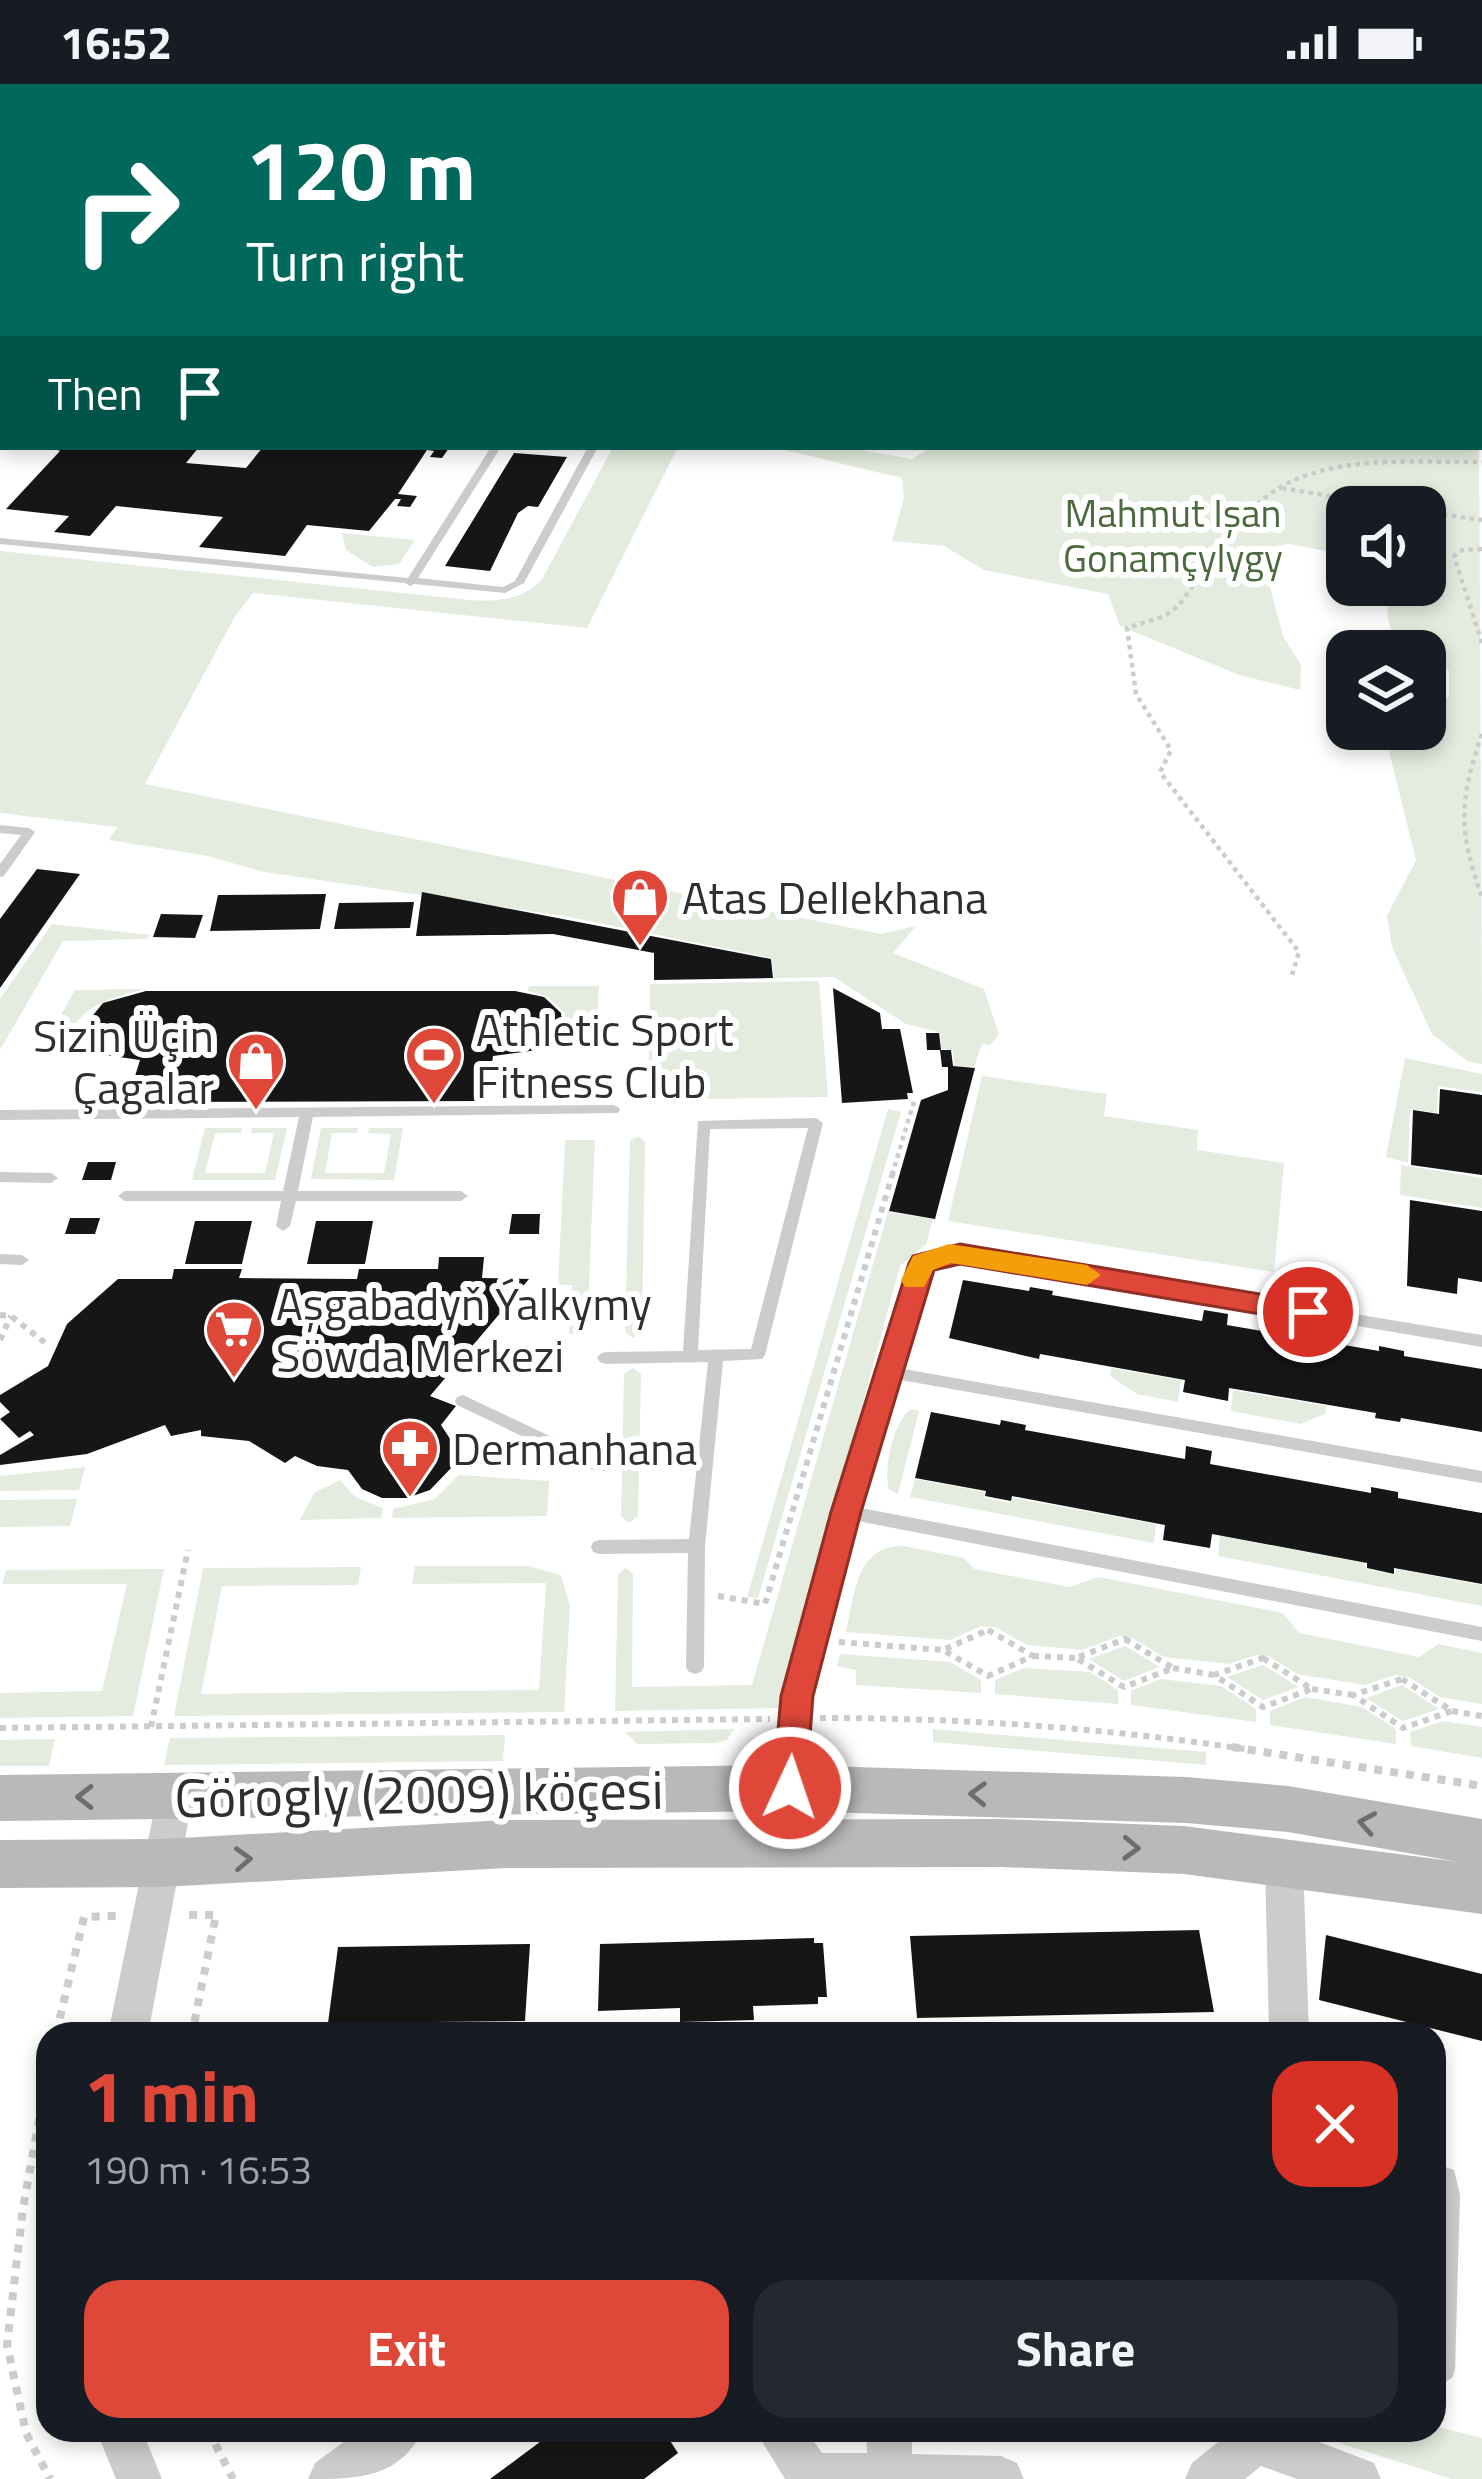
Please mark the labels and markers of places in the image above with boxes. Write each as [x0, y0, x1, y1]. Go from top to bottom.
place label: Atas Dellekhana [682, 863, 988, 931]
shop icon: Atas Dellekhana [609, 866, 671, 948]
place label: Athletic Sport Fitness Club [476, 995, 734, 1115]
place label: Sizin Üçin Çagalar [33, 1001, 214, 1121]
sports icon: Athletic Sport Fitness Club [403, 1024, 465, 1106]
shop icon: Sizin Üçin Çagalar [225, 1030, 287, 1112]
pin [1257, 1261, 1359, 1363]
place label: Aşgabadyň Ýalkymy Söwda Merkezi [276, 1269, 652, 1389]
supermarket icon: Aşgabadyň Ýalkymy Söwda Merkezi [203, 1298, 265, 1380]
place label: Dermanhana [452, 1414, 697, 1482]
pharmacy icon: Dermanhana [379, 1417, 441, 1499]

